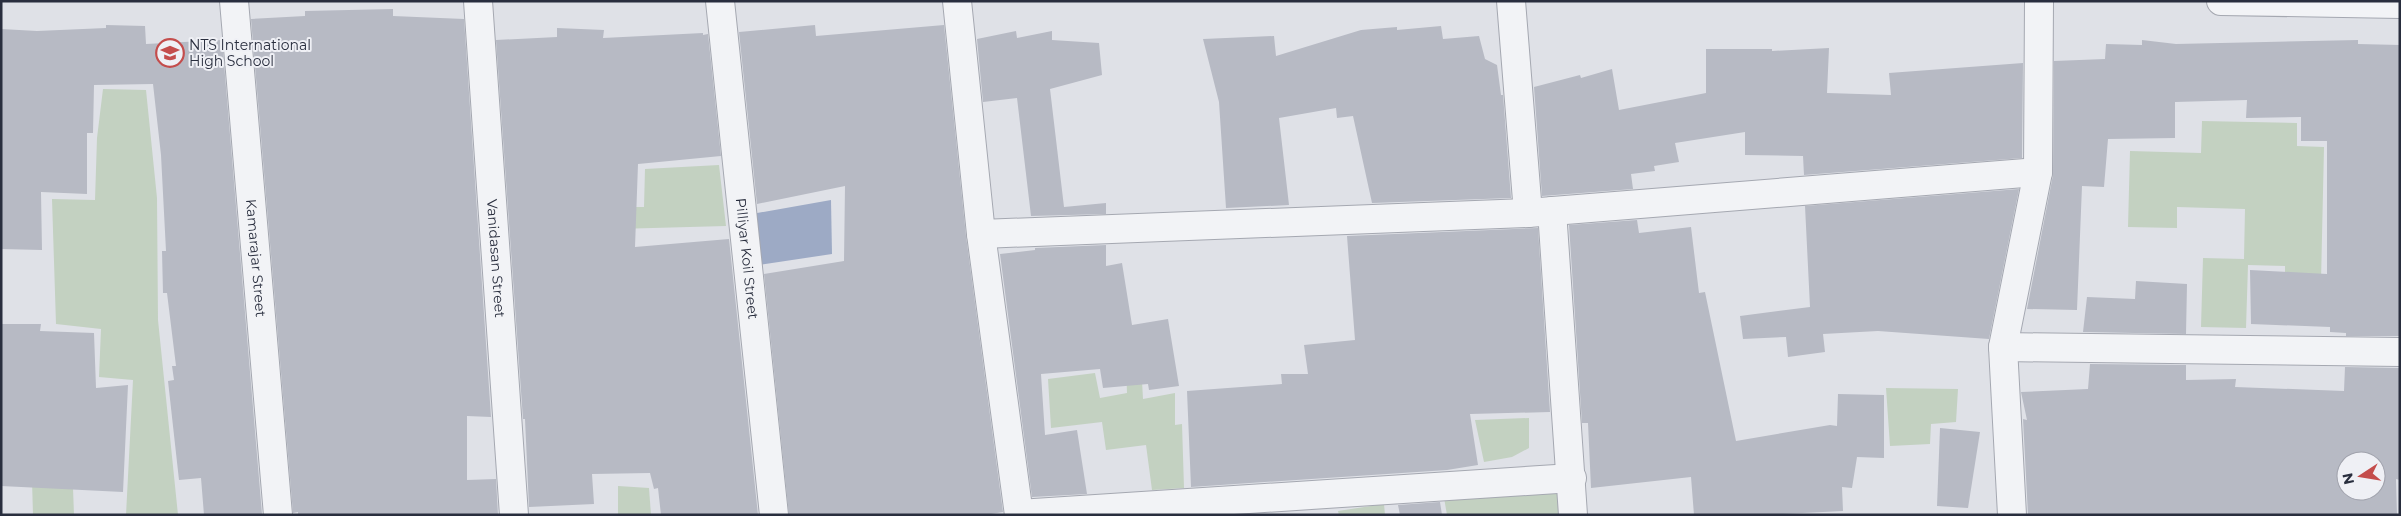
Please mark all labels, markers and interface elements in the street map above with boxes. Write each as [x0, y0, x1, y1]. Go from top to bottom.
place label: NTS International High School [189, 36, 311, 70]
school or university icon: NTS International High School [155, 38, 185, 68]
street label: Pilliyar Koil Street [732, 197, 762, 321]
street label: Kamarajar Street [242, 198, 270, 318]
street label: Vanidasan Street [483, 198, 509, 319]
north arrow [2336, 451, 2386, 501]
text: N [2338, 471, 2358, 486]

